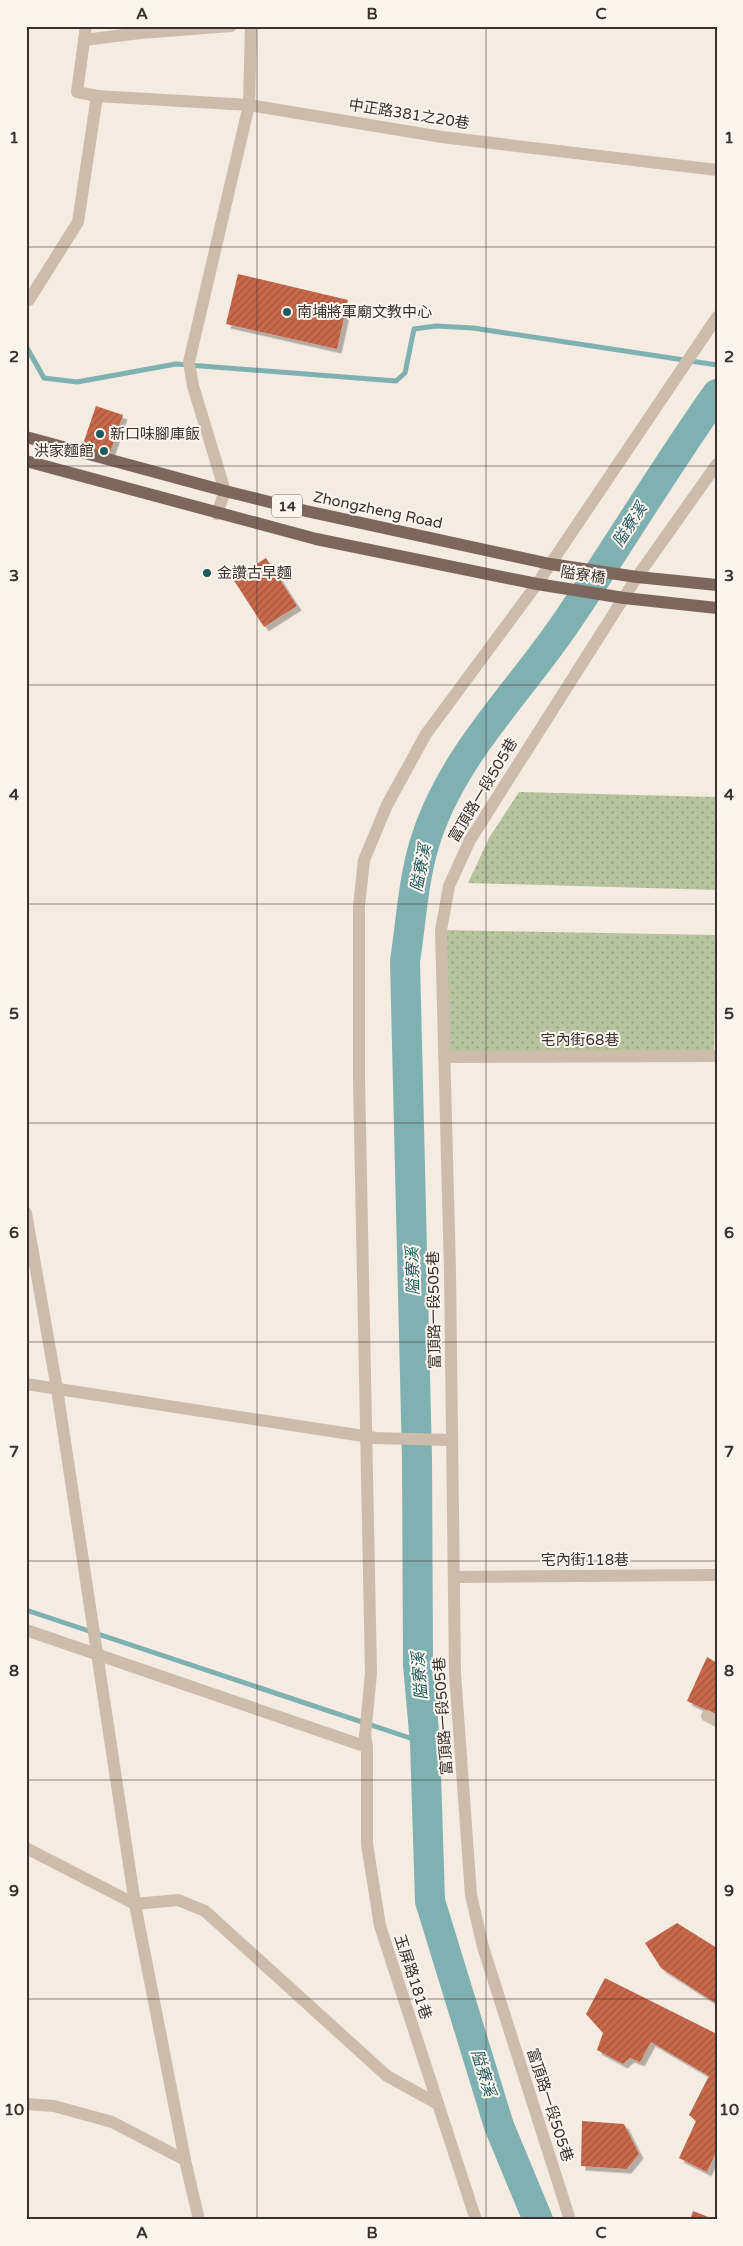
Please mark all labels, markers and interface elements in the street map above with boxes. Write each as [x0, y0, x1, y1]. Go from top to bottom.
text: A [136, 4, 148, 24]
text: B [366, 4, 378, 24]
text: C [595, 4, 607, 24]
street label: 中正路381之20巷 [347, 96, 471, 132]
text: 1 [9, 128, 19, 148]
text: 1 [724, 128, 734, 148]
place label: 南埔將軍廟文教中心 [297, 303, 432, 321]
marker: 南埔將軍廟文教中心 [281, 306, 293, 318]
text: 2 [9, 347, 19, 367]
text: 2 [724, 347, 734, 367]
place label: 新口味腳庫飯 [110, 425, 200, 443]
marker: 新口味腳庫飯 [94, 428, 106, 440]
place label: 洪家麵館 [34, 442, 94, 460]
marker: 洪家麵館 [98, 445, 110, 457]
street label: Zhongzheng Road [312, 488, 444, 532]
road number: 14 [272, 494, 302, 518]
water label: 隘寮溪 [609, 498, 653, 551]
street label: 隘寮橋 [559, 563, 607, 587]
place label: 金讚古早麵 [217, 564, 292, 582]
text: 3 [9, 566, 19, 586]
text: 3 [724, 566, 734, 586]
marker: 金讚古早麵 [201, 567, 213, 579]
street label: 富頂路一段505巷 [445, 735, 521, 845]
text: 4 [9, 785, 19, 805]
text: 4 [724, 785, 734, 805]
water label: 隘寮溪 [407, 841, 436, 893]
text: 5 [9, 1004, 19, 1024]
text: 5 [724, 1004, 734, 1024]
street label: 宅內街68巷 [541, 1031, 619, 1049]
text: 6 [9, 1223, 19, 1243]
text: 6 [724, 1223, 734, 1243]
water label: 隘寮溪 [403, 1245, 423, 1295]
street label: 富頂路一段505巷 [424, 1251, 444, 1369]
text: 7 [9, 1442, 19, 1462]
text: 7 [724, 1442, 734, 1462]
street label: 宅內街118巷 [541, 1551, 629, 1569]
water label: 隘寮溪 [408, 1649, 432, 1701]
street label: 富頂路一段505巷 [430, 1656, 456, 1776]
text: 8 [9, 1661, 19, 1681]
text: 8 [724, 1661, 734, 1681]
text: 9 [9, 1881, 19, 1901]
text: 9 [724, 1881, 734, 1901]
street label: 玉屏路181巷 [391, 1932, 435, 2022]
street label: 富頂路一段505巷 [523, 2046, 577, 2164]
water label: 隘寮溪 [466, 2047, 500, 2101]
text: 10 [4, 2100, 24, 2120]
text: 10 [719, 2100, 739, 2120]
text: A [136, 2223, 148, 2243]
text: B [366, 2223, 378, 2243]
text: C [595, 2223, 607, 2243]

